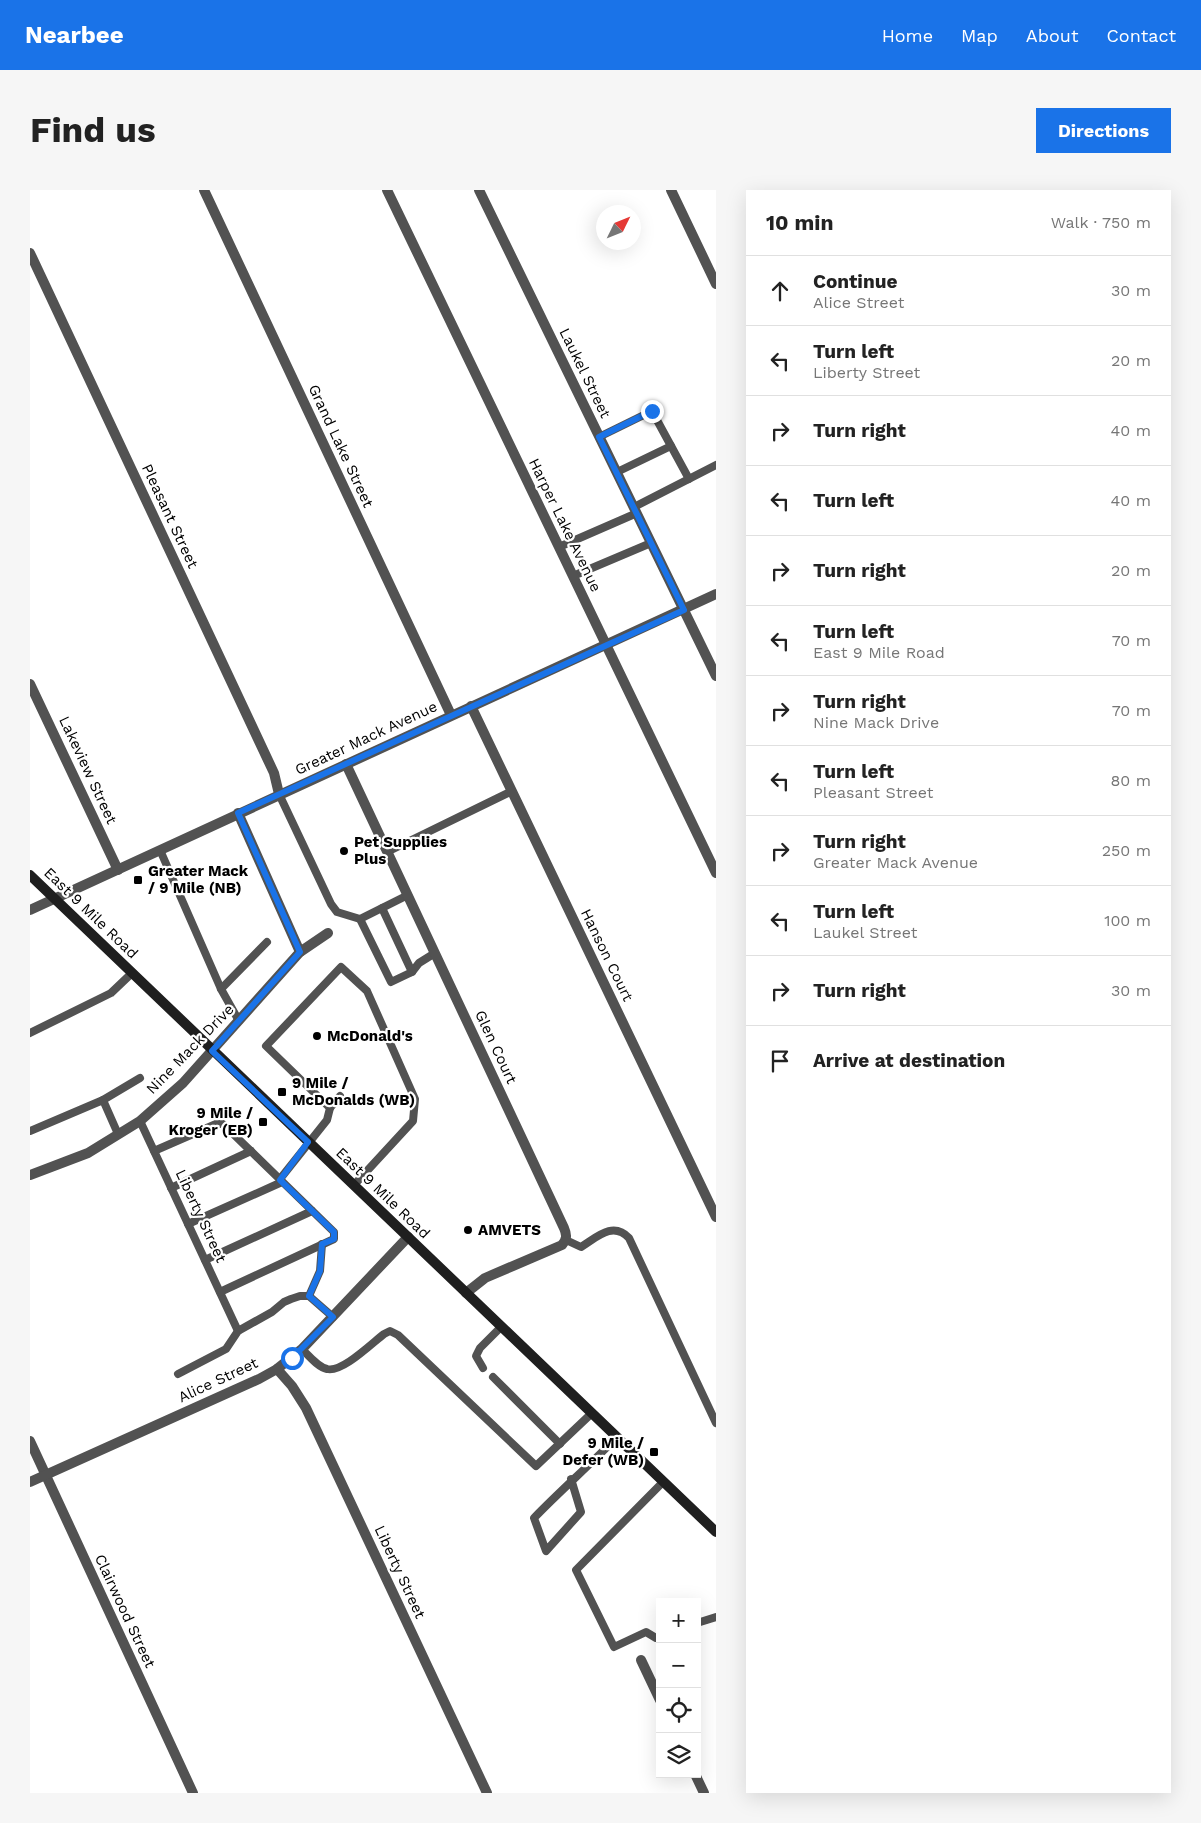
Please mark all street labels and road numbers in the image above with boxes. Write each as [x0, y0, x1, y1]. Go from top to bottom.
street label: Laukel Street [555, 325, 615, 422]
street label: Grand Lake Street [305, 382, 378, 511]
street label: Harper Lake Avenue [525, 455, 605, 595]
street label: Pleasant Street [138, 461, 202, 572]
street label: Greater Mack Avenue [292, 697, 440, 779]
street label: Lakeview Street [55, 713, 121, 827]
street label: East 9 Mile Road [40, 864, 142, 962]
street label: Hanson Court [577, 906, 637, 1005]
street label: Nine Mack Drive [142, 1000, 238, 1098]
street label: Glen Court [471, 1007, 521, 1087]
street label: East 9 Mile Road [332, 1144, 434, 1242]
street label: Liberty Street [172, 1167, 231, 1266]
street label: Alice Street [175, 1353, 261, 1406]
street label: Liberty Street [371, 1523, 430, 1622]
street label: Clairwood Street [91, 1551, 160, 1671]

